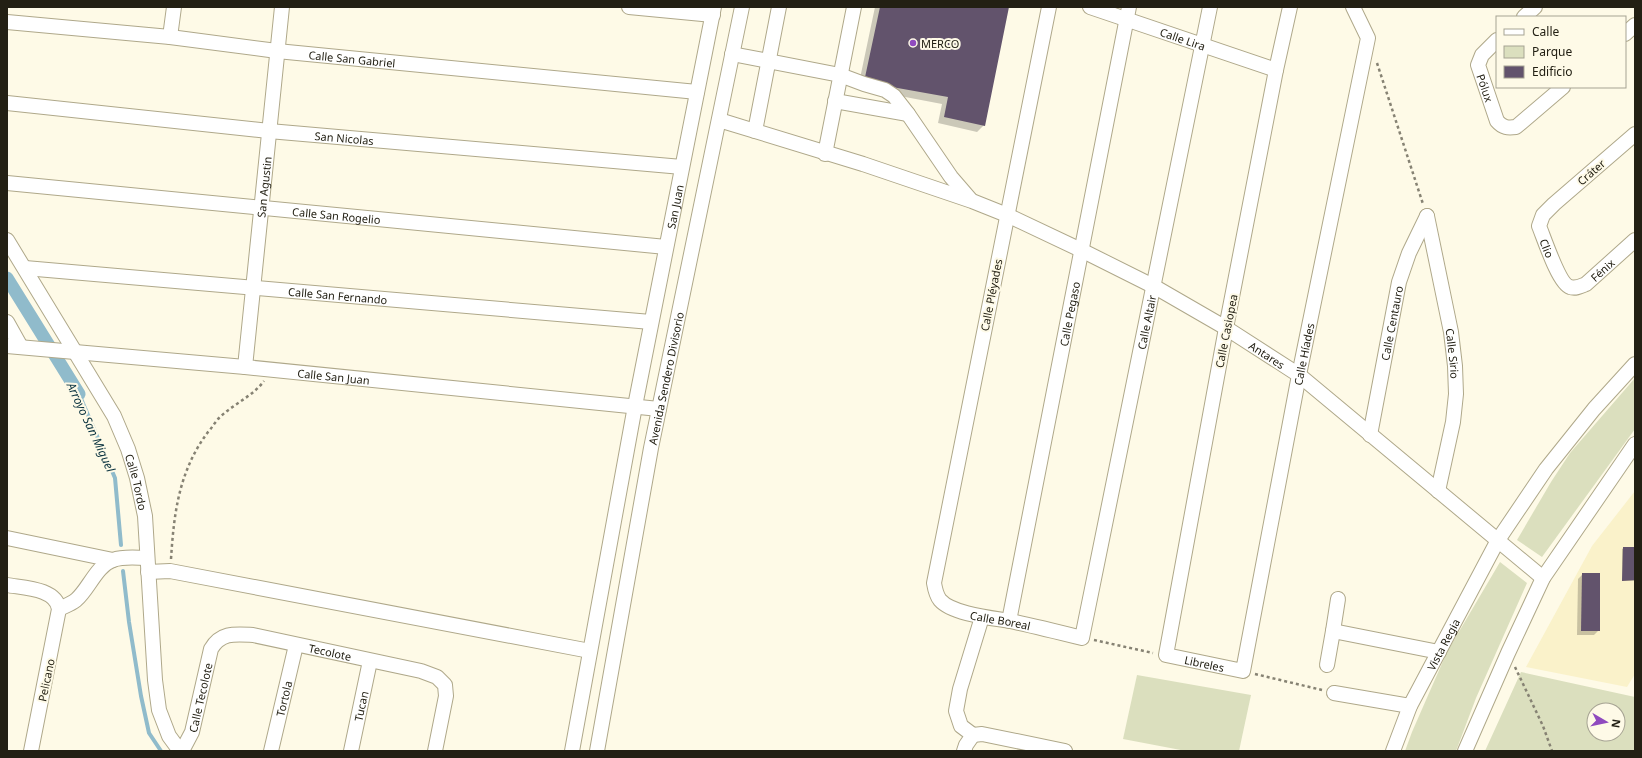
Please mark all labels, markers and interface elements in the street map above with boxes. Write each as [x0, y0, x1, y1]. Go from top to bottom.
legend [1496, 16, 1626, 88]
text: Calle [1532, 23, 1560, 40]
street label: Calle Lira [1158, 24, 1207, 53]
place label: MERCO [921, 36, 959, 51]
marker: MERCO [908, 38, 918, 48]
text: Parque [1532, 43, 1573, 60]
street label: Calle San Gabriel [308, 47, 396, 70]
text: Edificio [1532, 63, 1573, 80]
street label: Pólux [1474, 72, 1498, 104]
street label: San Nicolas [314, 128, 374, 148]
street label: Cráter [1574, 155, 1608, 188]
street label: San Agustin [253, 156, 274, 218]
street label: San Juan [663, 183, 686, 230]
street label: Calle San Rogelio [292, 203, 382, 227]
street label: Clio [1537, 236, 1558, 260]
street label: Fénix [1587, 255, 1617, 284]
street label: Calle Pléyades [977, 258, 1005, 332]
street label: Calle Pegaso [1055, 280, 1083, 347]
street label: Calle San Fernando [288, 283, 388, 307]
street label: Calle Centauro [1377, 284, 1406, 362]
street label: Calle Altair [1133, 293, 1159, 351]
street label: Calle Casiopea [1211, 293, 1241, 369]
street label: Avenida Sendero Divisorio [644, 310, 687, 446]
street label: Calle Híades [1290, 322, 1317, 387]
street label: Calle Sirio [1443, 327, 1463, 379]
street label: Antares [1246, 337, 1288, 372]
street label: Calle San Juan [297, 365, 371, 387]
water label: Arroyo San Miguel [62, 378, 120, 475]
street label: Calle Tordo [122, 452, 151, 512]
street label: Calle Boreal [969, 607, 1032, 633]
street label: Vista Regia [1423, 616, 1463, 673]
street label: Tecolote [308, 640, 353, 663]
street label: Libreles [1183, 652, 1226, 674]
street label: Pelicano [34, 657, 58, 703]
street label: Calle Tecolote [185, 661, 215, 734]
street label: Tortola [272, 679, 295, 718]
street label: Tucan [350, 689, 371, 723]
north arrow [1586, 702, 1626, 742]
text: N [1608, 718, 1624, 729]

